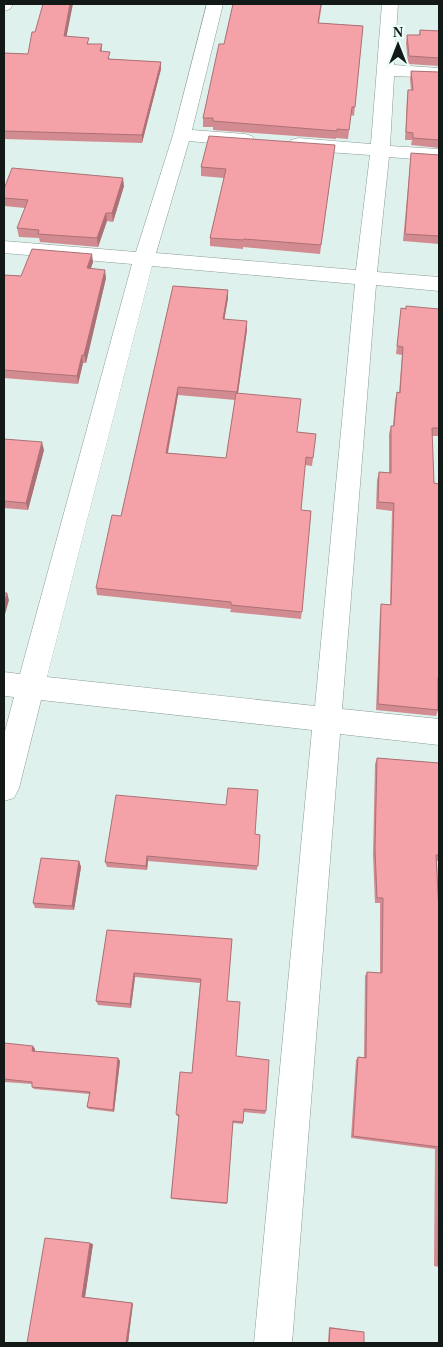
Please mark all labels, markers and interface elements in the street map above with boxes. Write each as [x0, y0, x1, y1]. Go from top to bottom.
north arrow [373, 20, 423, 70]
text: N [393, 25, 403, 40]

